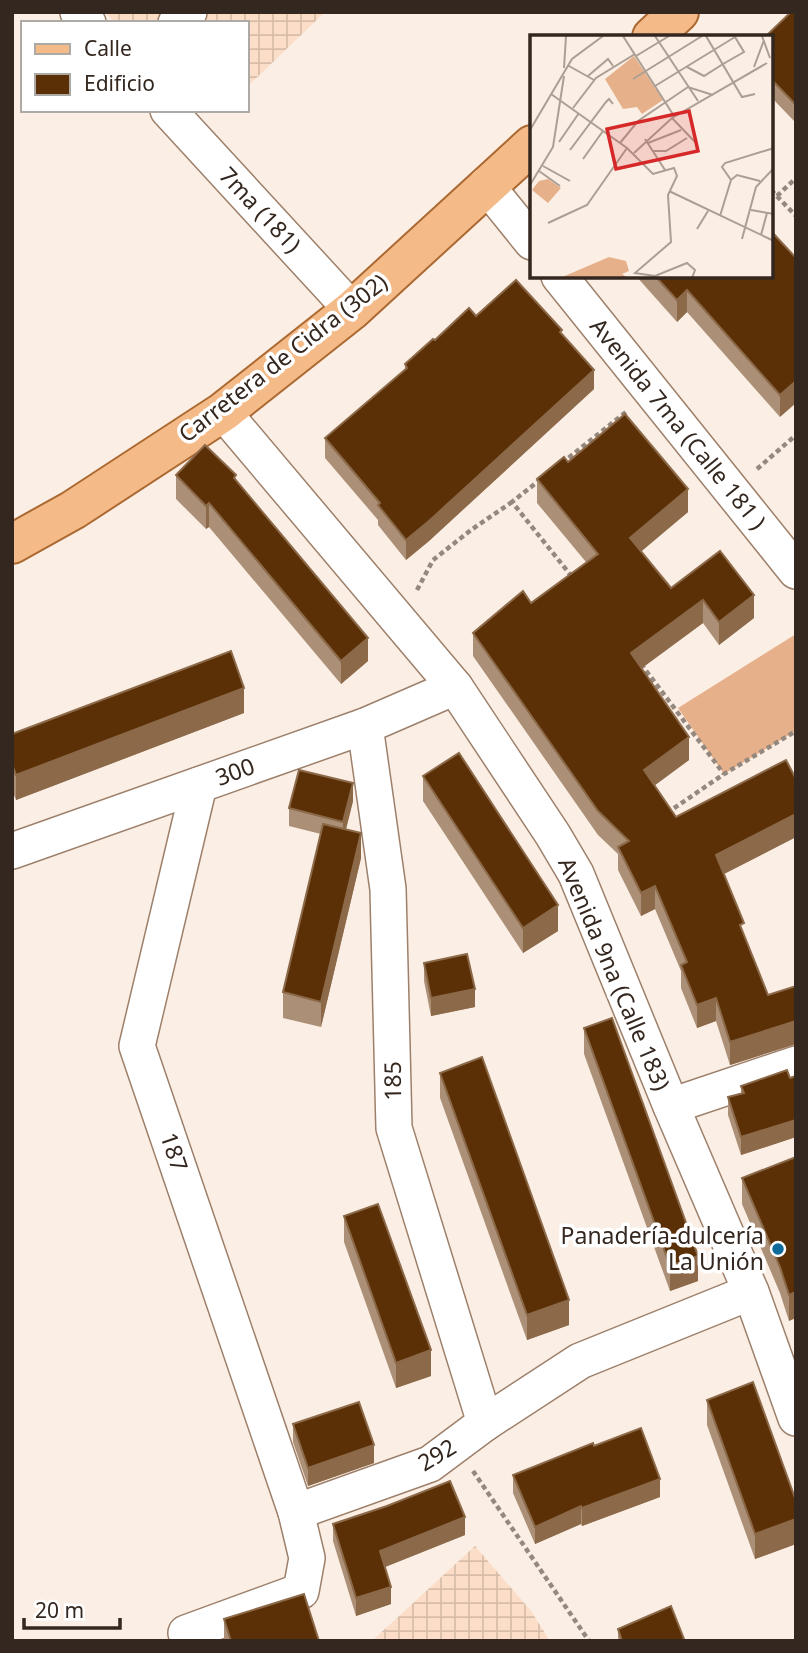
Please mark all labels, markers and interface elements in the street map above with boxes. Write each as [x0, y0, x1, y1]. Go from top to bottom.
legend [21, 21, 248, 112]
text: Calle [84, 34, 132, 62]
inset map [530, 35, 773, 278]
text: Edificio [84, 69, 155, 97]
street label: 7ma (181) [213, 159, 309, 259]
street label: Carretera de Cidra (302) [171, 265, 394, 449]
street label: Avenida 7ma (Calle 181 ) [583, 311, 774, 536]
street label: 300 [211, 749, 259, 793]
street label: Avenida 9na (Calle 183) [551, 852, 679, 1095]
street label: 185 [376, 1061, 408, 1101]
street label: 187 [153, 1128, 196, 1176]
place label: Panadería-dulcería La Unión [561, 1219, 764, 1277]
marker: Panadería-dulcería La Unión [770, 1241, 786, 1257]
street label: 292 [411, 1430, 462, 1478]
scale bar [24, 1586, 121, 1630]
text: 20 m [35, 1596, 84, 1624]

